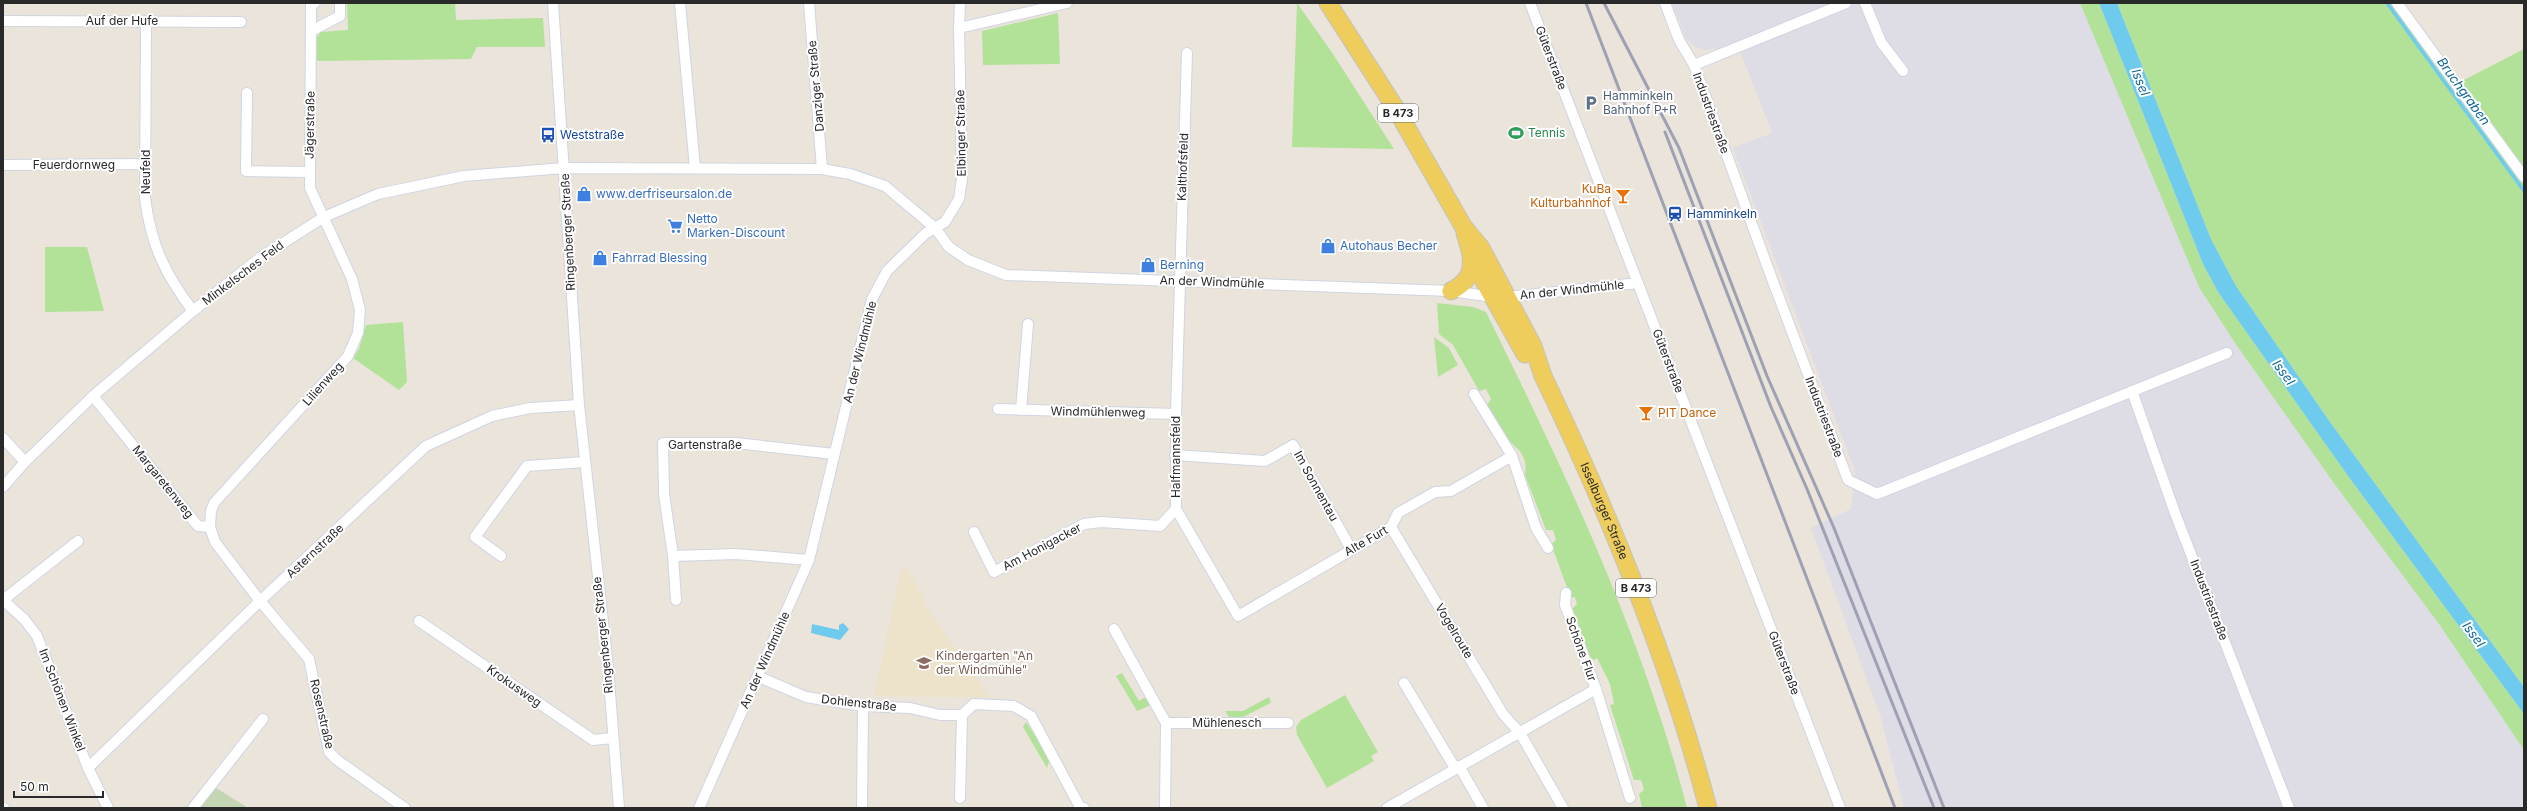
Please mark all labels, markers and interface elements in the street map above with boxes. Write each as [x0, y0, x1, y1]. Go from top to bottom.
street label: Auf der Hufe [86, 13, 158, 28]
street label: Güterstraße [1532, 24, 1571, 92]
street label: Danziger Straße [804, 40, 827, 132]
water label: Bruchgraben [2434, 54, 2494, 128]
water label: Issel [2128, 66, 2154, 99]
street label: Industriestraße [1690, 70, 1733, 156]
place label: Hamminkeln Bahnhof P+R [1603, 88, 1677, 117]
street label: Elbinger Straße [952, 89, 969, 177]
street label: Jägerstraße [301, 91, 318, 159]
parking icon: Hamminkeln Bahnhof P+R [1582, 94, 1600, 112]
road number: B 473 [1378, 104, 1418, 122]
sports icon: Tennis [1507, 124, 1525, 142]
place label: Tennis [1528, 125, 1565, 140]
bus stop icon: Weststraße [539, 126, 557, 144]
place label: Weststraße [560, 127, 624, 142]
street label: Kalthofsfeld [1174, 133, 1191, 201]
street label: Neufeld [138, 150, 153, 194]
street label: Feuerdornweg [33, 157, 115, 172]
street label: Ringenberger Straße [557, 173, 578, 291]
place label: KuBa Kulturbahnhof [1530, 181, 1612, 210]
shop icon: www.derfriseursalon.de [575, 185, 593, 203]
place label: www.derfriseursalon.de [596, 186, 732, 201]
bar icon: KuBa Kulturbahnhof [1614, 187, 1632, 205]
station icon: Hamminkeln [1666, 205, 1684, 223]
place label: Hamminkeln [1687, 206, 1757, 221]
place label: Netto Marken-Discount [687, 211, 785, 240]
supermarket icon: Netto Marken-Discount [666, 217, 684, 235]
street label: Minkelsches Feld [199, 237, 286, 308]
shop icon: Autohaus Becher [1319, 237, 1337, 255]
place label: Autohaus Becher [1340, 238, 1438, 253]
shop icon: Fahrrad Blessing [591, 249, 609, 267]
place label: Fahrrad Blessing [612, 250, 707, 265]
shop icon: Berning [1139, 256, 1157, 274]
place label: Berning [1160, 257, 1204, 272]
street label: An der Windmühle [1159, 272, 1265, 291]
street label: An der Windmühle [1519, 277, 1625, 302]
street label: An der Windmühle [840, 299, 879, 405]
street label: Güterstraße [1649, 327, 1688, 395]
water label: Issel [2269, 356, 2299, 389]
street label: Lilienweg [299, 359, 346, 409]
street label: Industriestraße [1802, 374, 1847, 459]
street label: Windmühlenweg [1050, 403, 1146, 420]
bar icon: PIT Dance [1637, 404, 1655, 422]
place label: PIT Dance [1658, 405, 1716, 420]
street label: Halfmannsfeld [1168, 416, 1183, 498]
street label: Gartenstraße [668, 437, 742, 452]
street label: Margaretenweg [130, 442, 197, 521]
street label: Im Sonnentau [1291, 448, 1342, 524]
street label: Isselburger Straße [1577, 460, 1632, 562]
street label: Am Honigacker [1000, 519, 1084, 574]
street label: Asternstraße [283, 520, 347, 581]
street label: Alte Furt [1341, 522, 1390, 559]
street label: Industriestraße [2187, 557, 2232, 642]
street label: Ringenberger Straße [589, 576, 616, 694]
road number: B 473 [1616, 579, 1656, 597]
street label: Vogelroute [1432, 601, 1477, 661]
street label: An der Windmühle [736, 609, 793, 711]
street label: Schöne Flur [1563, 614, 1600, 684]
water label: Issel [2459, 618, 2489, 651]
street label: Güterstraße [1765, 629, 1804, 697]
street label: Im Schönen Winkel [36, 646, 89, 753]
place label: Kindergarten "An der Windmühle" [936, 648, 1033, 677]
school or university icon: Kindergarten "An der Windmühle" [915, 654, 933, 672]
street label: Krokusweg [484, 661, 545, 710]
street label: Rosenstraße [307, 678, 338, 750]
street label: Dohlenstraße [821, 691, 898, 714]
street label: Mühlenesch [1192, 715, 1262, 730]
scale bar [14, 773, 103, 799]
text: 50 m [20, 779, 49, 794]

